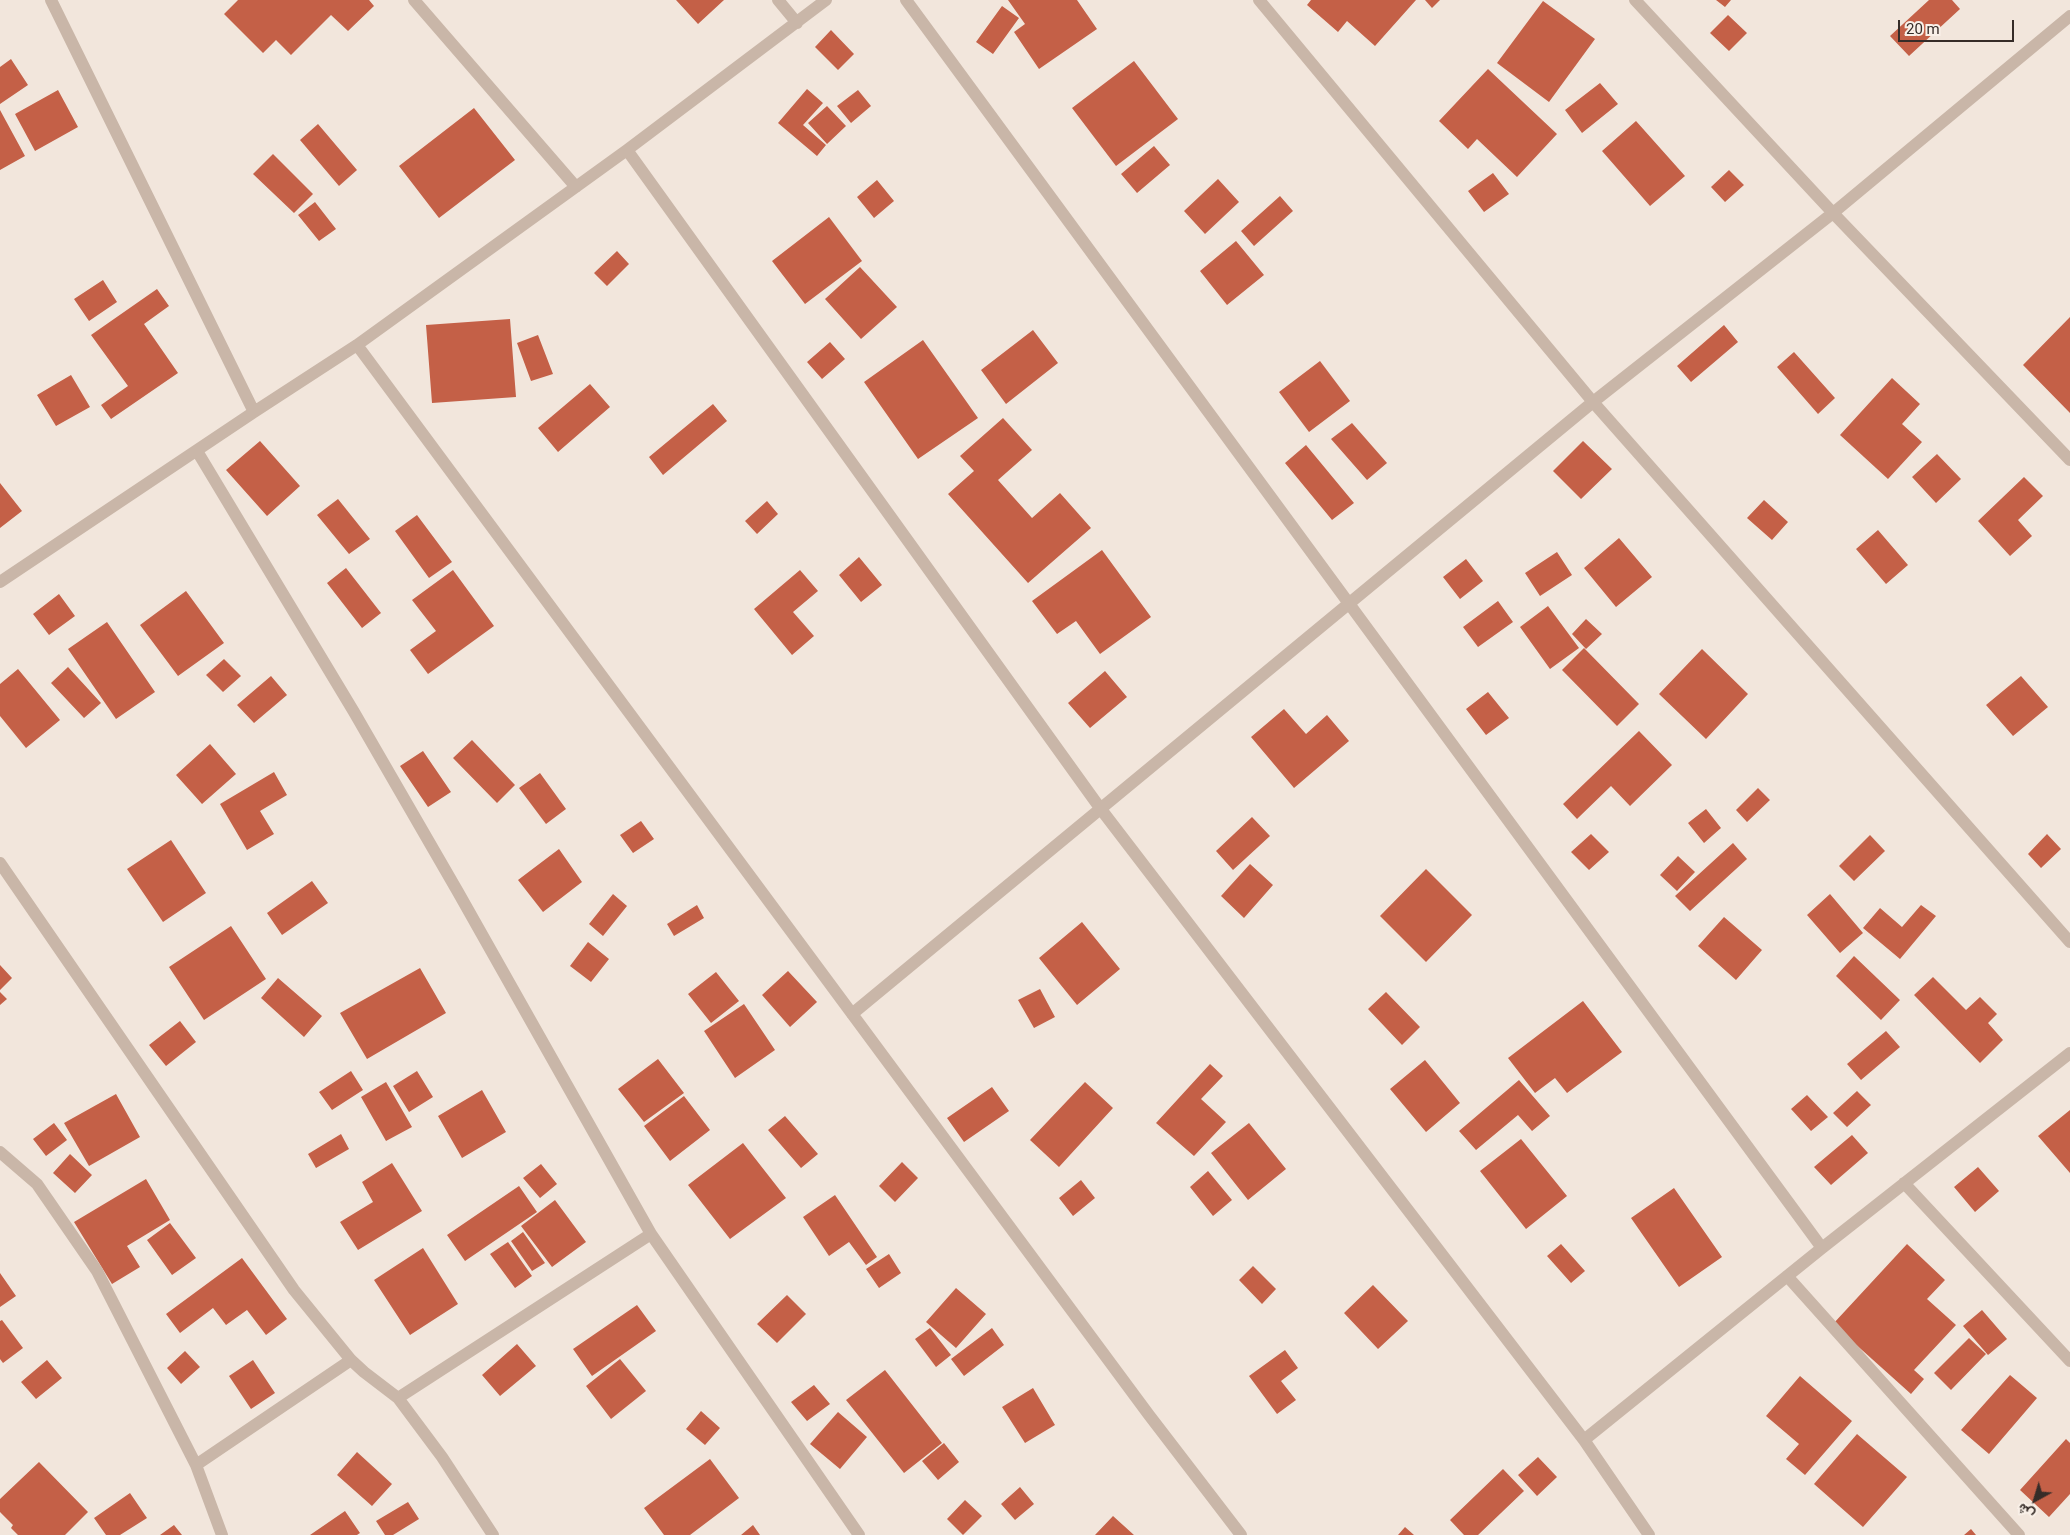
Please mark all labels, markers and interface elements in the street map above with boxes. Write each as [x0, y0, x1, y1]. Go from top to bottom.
scale bar [1900, 10, 2016, 42]
text: 20 m [1906, 20, 1940, 38]
north arrow [2010, 1475, 2060, 1525]
text: ش [2014, 1500, 2037, 1523]

